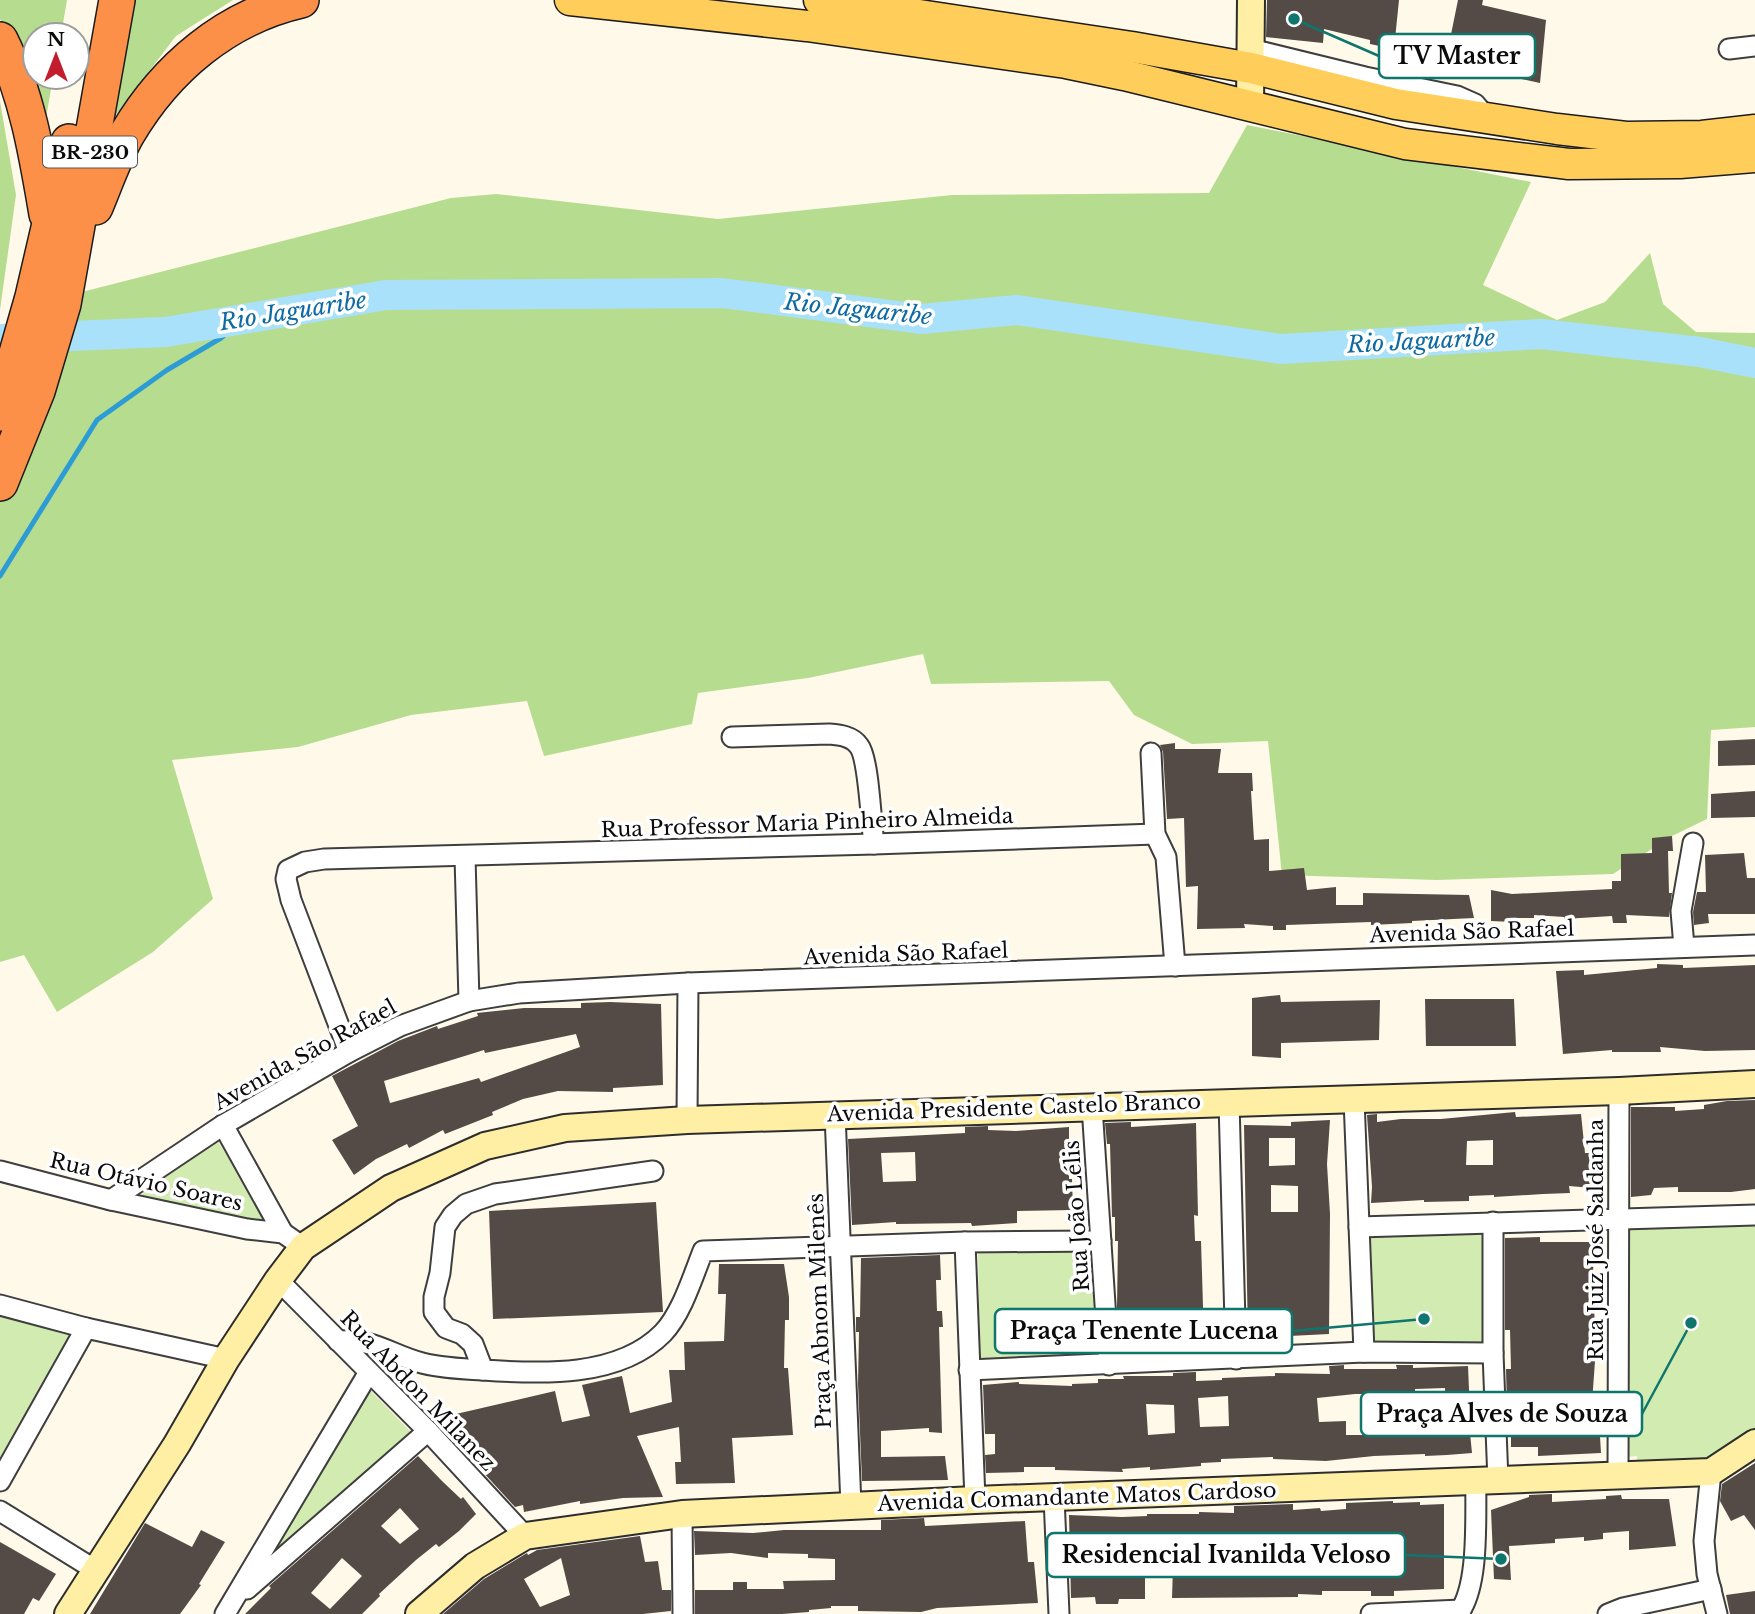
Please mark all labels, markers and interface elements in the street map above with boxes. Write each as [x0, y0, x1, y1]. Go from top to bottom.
north arrow [21, 21, 91, 91]
text: N [47, 28, 65, 51]
callout: TV Master [1379, 34, 1535, 78]
text: TV Master [1393, 42, 1521, 70]
road number: BR-230 [43, 136, 137, 168]
water label: Rio Jaguaribe [217, 285, 369, 337]
water label: Rio Jaguaribe [782, 287, 934, 331]
water label: Rio Jaguaribe [1345, 323, 1496, 359]
street label: Rua Professor Maria Pinheiro Almeida [600, 803, 1014, 843]
street label: Avenida São Rafael [1368, 915, 1575, 949]
street label: Avenida São Rafael [802, 937, 1009, 971]
street label: Avenida São Rafael [208, 994, 401, 1117]
street label: Avenida Presidente Castelo Branco [826, 1088, 1201, 1128]
street label: Rua Juiz José Saldanha [1583, 1119, 1609, 1361]
street label: Rua João Lélis [1059, 1139, 1095, 1293]
street label: Rua Otávio Soares [47, 1147, 245, 1217]
street label: Praça Abnom Milenês [803, 1193, 837, 1429]
street label: Rua Abdon Milanez [335, 1306, 501, 1476]
callout: Praça Tenente Lucena [995, 1309, 1292, 1353]
text: Praça Tenente Lucena [1010, 1317, 1278, 1345]
callout: Praça Alves de Souza [1361, 1392, 1642, 1436]
text: Praça Alves de Souza [1376, 1400, 1628, 1428]
street label: Avenida Comandante Matos Cardoso [876, 1477, 1277, 1517]
callout: Residencial Ivanilda Veloso [1047, 1533, 1405, 1577]
text: Residencial Ivanilda Veloso [1061, 1541, 1391, 1569]

